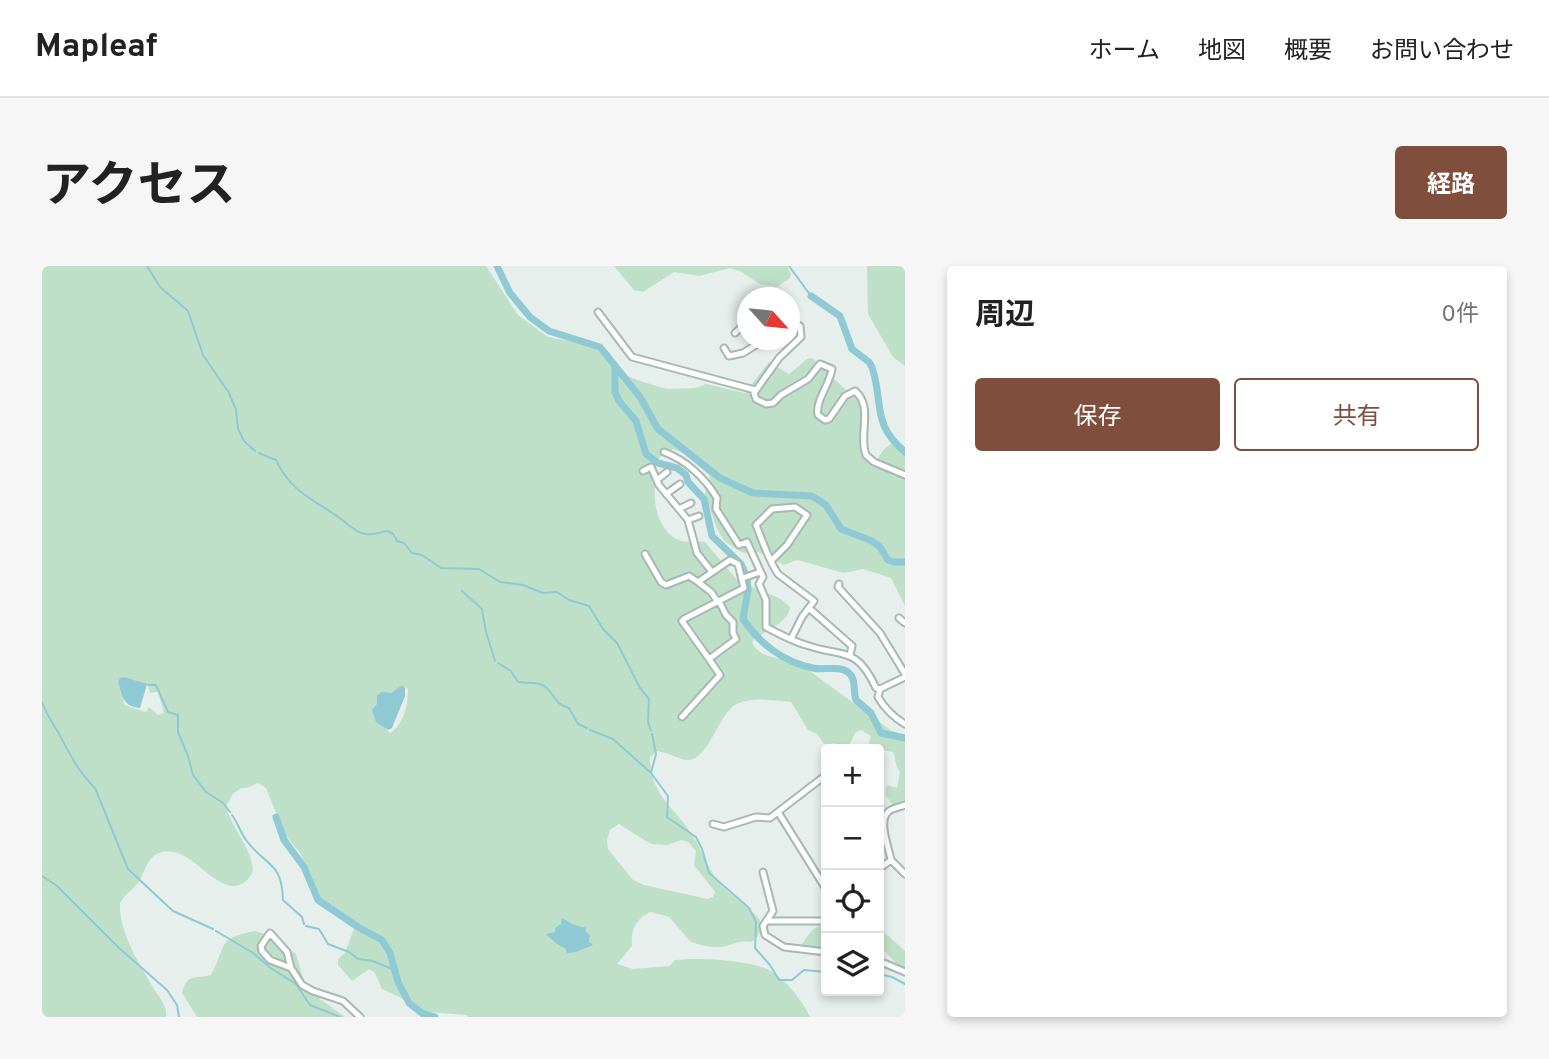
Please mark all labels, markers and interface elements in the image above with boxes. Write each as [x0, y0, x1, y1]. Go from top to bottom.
text: Mapleaf [35, 27, 158, 69]
text: ホーム [1089, 37, 1160, 67]
text: 地図 [1198, 37, 1246, 67]
text: 概要 [1284, 37, 1332, 67]
text: お問い合わせ [1370, 37, 1514, 67]
button: 経路 [1395, 146, 1507, 219]
text: アクセス [42, 158, 236, 220]
north arrow [737, 287, 800, 350]
text: 周辺 [975, 298, 1035, 335]
text: 0件 [1441, 301, 1479, 330]
button: 保存 [975, 378, 1220, 451]
button: 共有 [1234, 378, 1479, 451]
map controls [821, 744, 884, 996]
button: + [821, 744, 884, 807]
button: − [821, 807, 884, 870]
button: locate [821, 870, 884, 933]
button: layers [821, 933, 884, 996]

